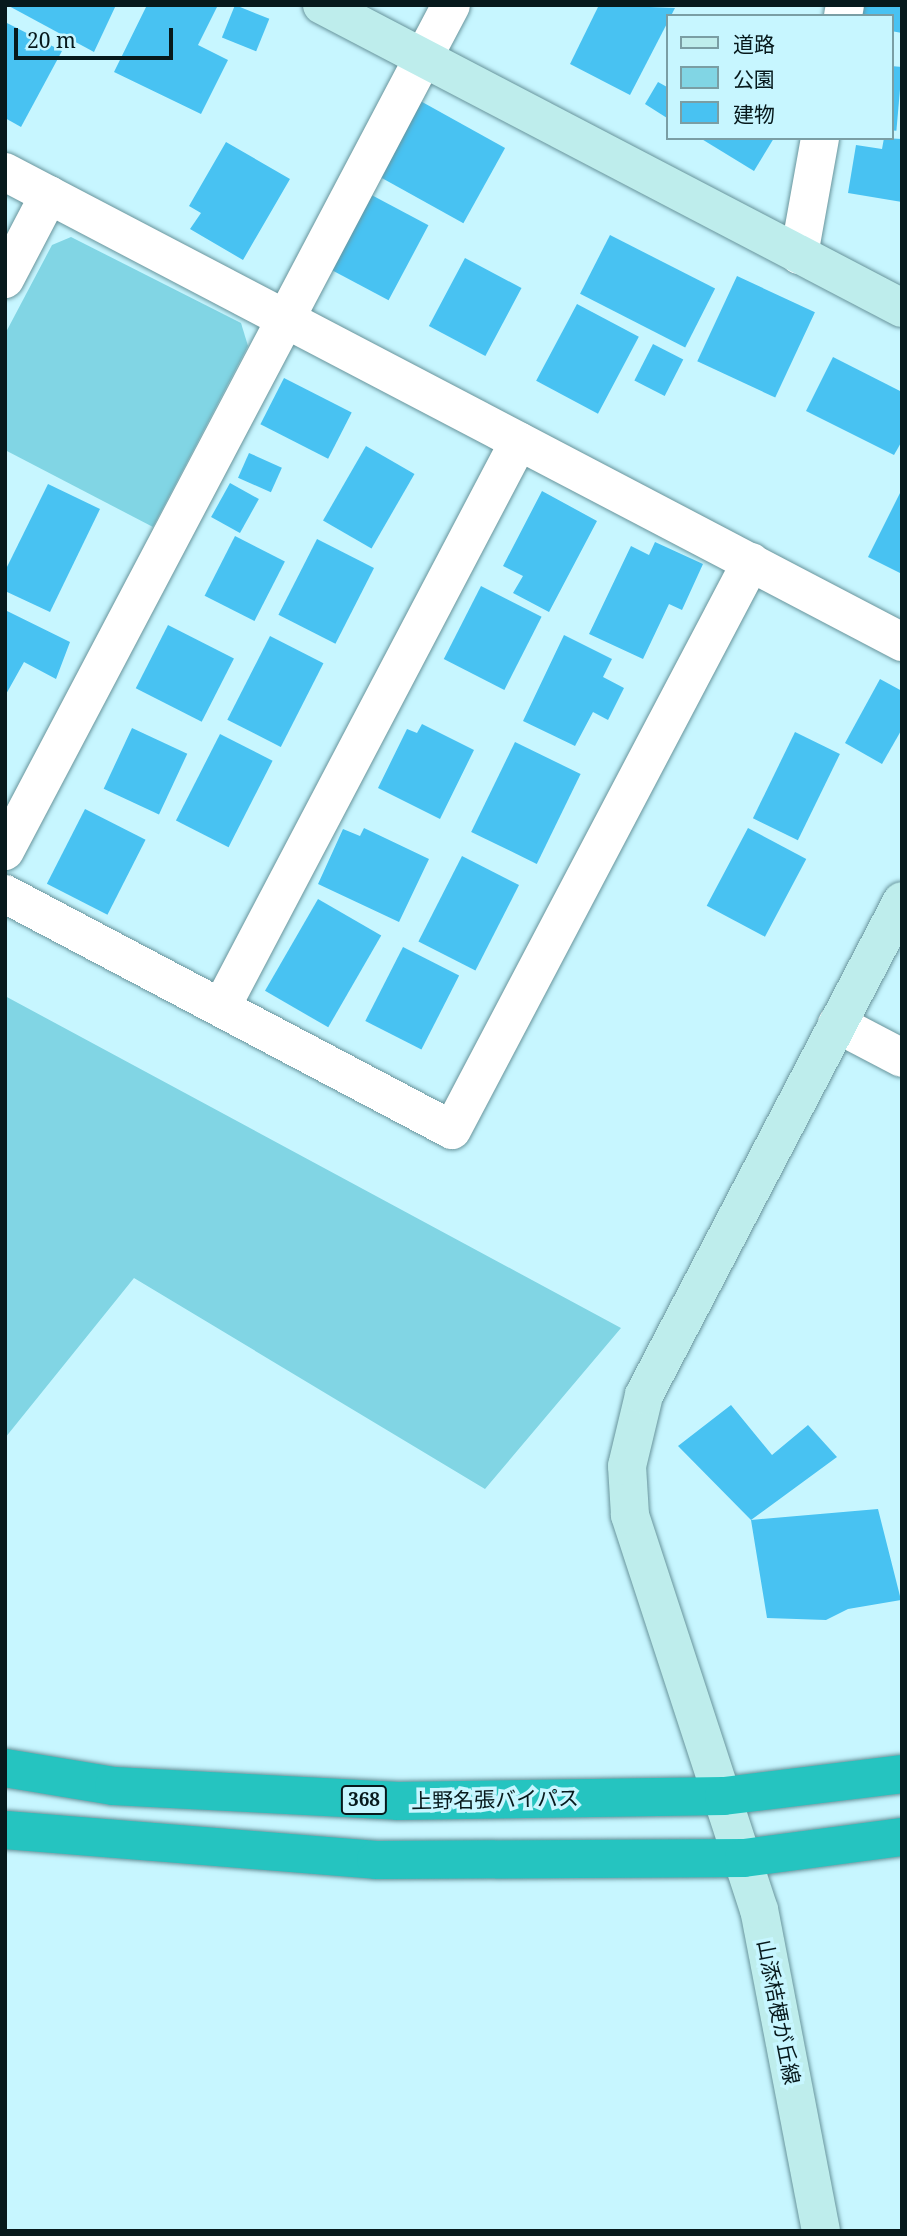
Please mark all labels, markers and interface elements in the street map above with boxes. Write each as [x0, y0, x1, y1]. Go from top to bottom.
scale bar [18, 14, 177, 58]
legend [666, 14, 893, 140]
text: 20 m [27, 26, 76, 54]
text: 道路 [733, 30, 775, 58]
text: 公園 [733, 65, 775, 93]
text: 建物 [733, 100, 775, 128]
road number: 368 [340, 1784, 388, 1816]
street label: 上野名張バイパス [411, 1785, 579, 1813]
street label: 山添桔梗が丘線 [753, 1937, 805, 2087]

